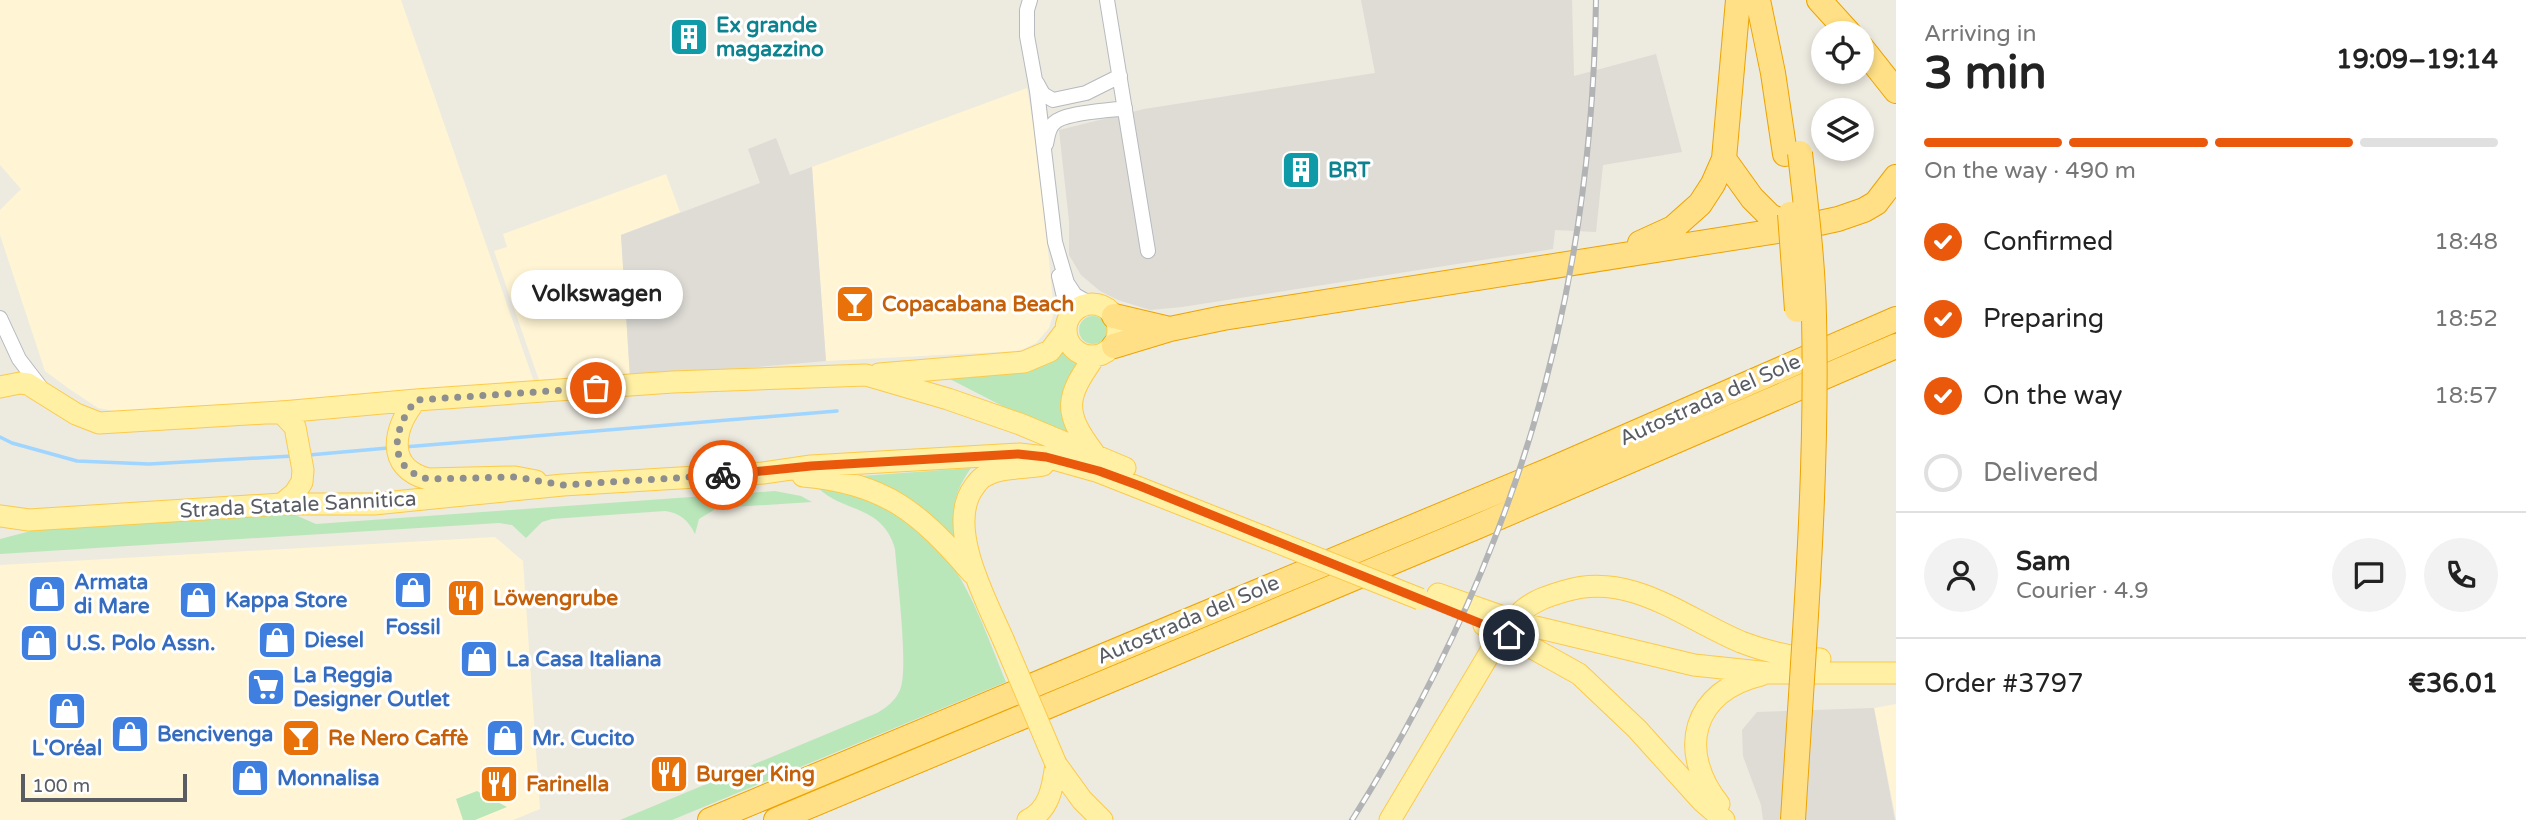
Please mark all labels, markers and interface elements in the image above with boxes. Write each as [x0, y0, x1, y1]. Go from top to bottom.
place label: Ex grande magazzino [716, 13, 824, 62]
building icon: Ex grande magazzino [668, 16, 710, 58]
text: Arriving in [1924, 20, 2037, 48]
map controls [1811, 21, 1874, 161]
button: locate [1811, 21, 1874, 84]
text: 19:09–19:14 [2336, 44, 2498, 75]
text: 3 min [1924, 46, 2047, 101]
button: layers [1811, 98, 1874, 161]
building icon: BRT [1280, 149, 1322, 191]
text: On the way · 490 m [1924, 157, 2136, 185]
place label: BRT [1328, 158, 1371, 183]
icon: check [1924, 223, 1962, 261]
text: Confirmed [1983, 226, 2113, 257]
text: 18:48 [2434, 228, 2498, 256]
callout: Volkswagen [510, 269, 682, 318]
text: Volkswagen [532, 280, 662, 308]
bar icon: Copacabana Beach [834, 283, 876, 325]
place label: Copacabana Beach [882, 292, 1074, 317]
icon: check [1924, 300, 1962, 338]
text: Preparing [1983, 303, 2104, 334]
text: 18:52 [2434, 305, 2498, 333]
street label: Autostrada del Sole [1615, 349, 1805, 451]
pin [566, 358, 626, 418]
icon: bag [577, 369, 615, 407]
icon: check [1924, 377, 1962, 415]
text: On the way [1983, 380, 2123, 411]
text: 18:57 [2434, 382, 2498, 410]
courier [688, 440, 758, 510]
icon: bike [704, 456, 742, 494]
text: Delivered [1983, 457, 2099, 488]
street label: Strada Statale Sannitica [179, 486, 417, 524]
button: person [1924, 538, 1998, 612]
button: chat [2332, 538, 2406, 612]
button: phone [2424, 538, 2498, 612]
text: Sam [2016, 546, 2071, 577]
shop icon: Fossil [392, 569, 434, 611]
place label: Armata di Mare [74, 570, 150, 619]
street label: Autostrada del Sole [1093, 570, 1283, 670]
shop icon: Armata di Mare [26, 573, 68, 615]
restaurant icon: Löwengrube [445, 577, 487, 619]
text: Courier · 4.9 [2016, 577, 2149, 605]
shop icon: Kappa Store [177, 579, 219, 621]
place label: Löwengrube [493, 586, 618, 611]
place label: Kappa Store [225, 588, 347, 613]
pin [1479, 605, 1539, 665]
place label: Fossil [385, 615, 441, 640]
icon: home [1490, 616, 1528, 654]
shop icon: Diesel [256, 619, 298, 661]
shop icon: U.S. Polo Assn. [18, 622, 60, 664]
place label: Diesel [304, 628, 364, 653]
place label: U.S. Polo Assn. [66, 631, 215, 656]
shop icon: La Casa Italiana [458, 638, 500, 680]
place label: La Casa Italiana [506, 647, 662, 672]
place label: La Reggia Designer Outlet [293, 663, 450, 712]
supermarket icon: La Reggia Designer Outlet [245, 666, 287, 708]
text: Order #3797 [1924, 668, 2084, 699]
text: €36.01 [2408, 668, 2498, 699]
shop icon: L'Oréal [46, 690, 88, 732]
shop icon: Bencivenga [109, 713, 151, 755]
bar icon: Re Nero Caffè [280, 717, 322, 759]
shop icon: Mr. Cucito [484, 717, 526, 759]
place label: Bencivenga [157, 722, 273, 747]
place label: Re Nero Caffè [328, 726, 468, 751]
place label: Mr. Cucito [532, 726, 635, 751]
place label: L'Oréal [32, 736, 102, 761]
restaurant icon: Burger King [648, 753, 690, 795]
shop icon: Monnalisa [229, 757, 271, 799]
place label: Burger King [696, 762, 815, 787]
restaurant icon: Farinella [478, 763, 520, 805]
place label: Monnalisa [277, 766, 379, 791]
scale bar [21, 771, 187, 803]
place label: Farinella [526, 772, 609, 797]
text: 100 m [32, 775, 90, 797]

